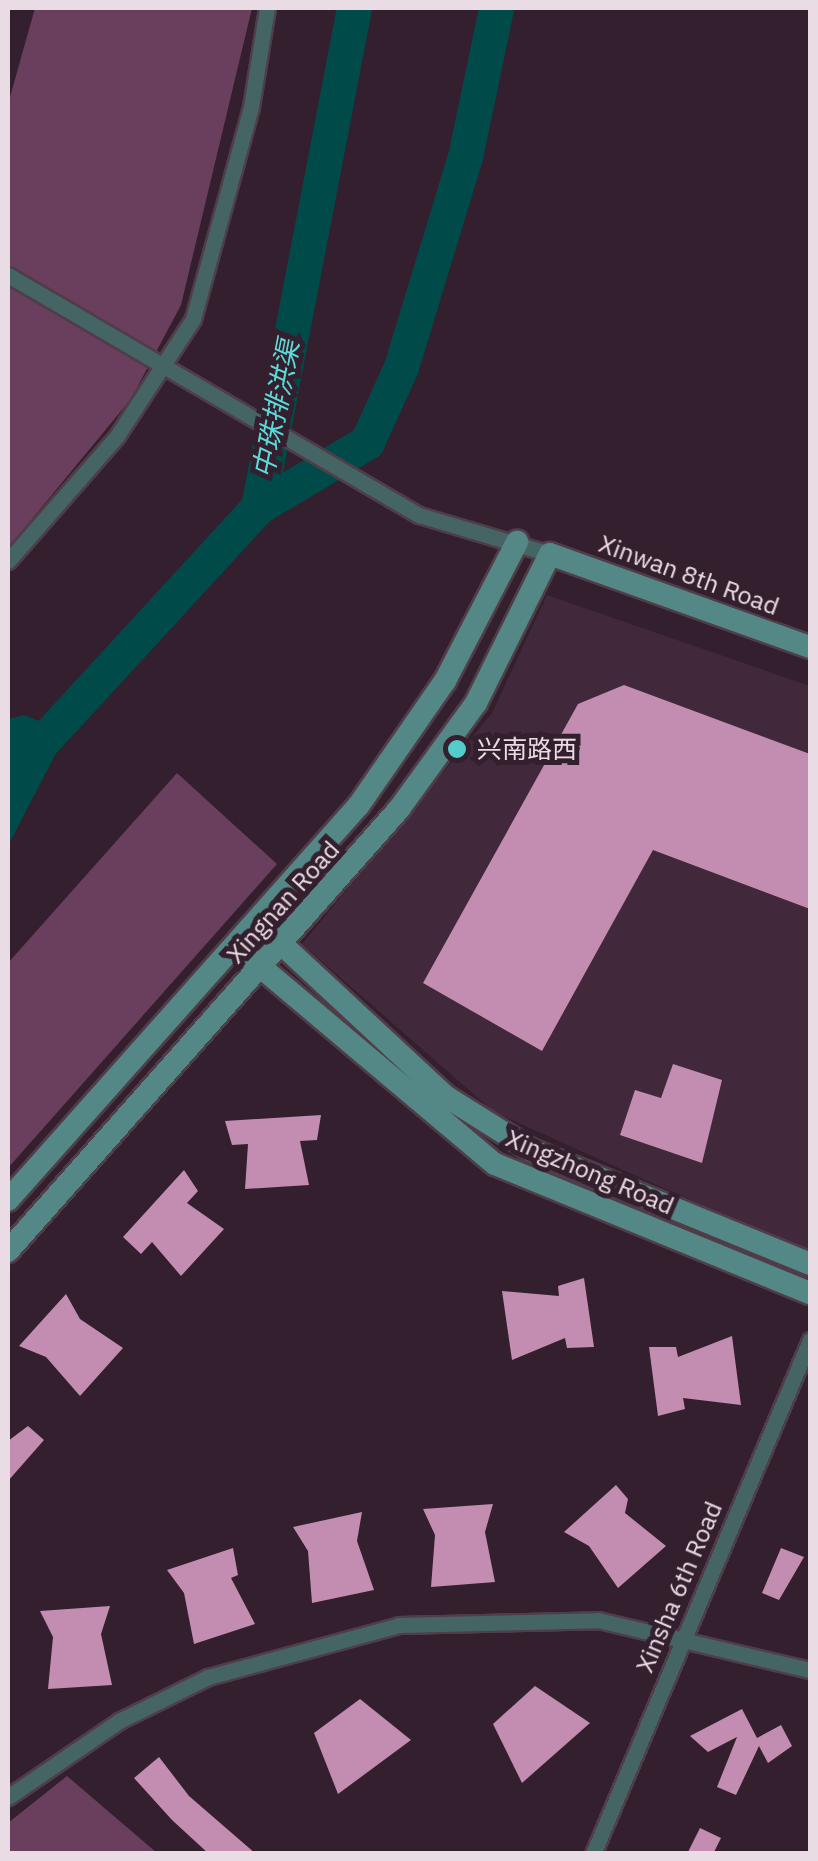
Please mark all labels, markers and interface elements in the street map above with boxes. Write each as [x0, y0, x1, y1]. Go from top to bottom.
water label: 中珠排洪渠 [246, 337, 306, 481]
street label: Xinwan 8th Road [595, 529, 783, 621]
place label: 兴南路西 [477, 734, 577, 764]
marker: 兴南路西 [446, 738, 468, 760]
street label: Xingnan Road [220, 835, 346, 969]
street label: Xingzhong Road [502, 1123, 678, 1221]
street label: Xinsha 6th Road [629, 1497, 729, 1677]

